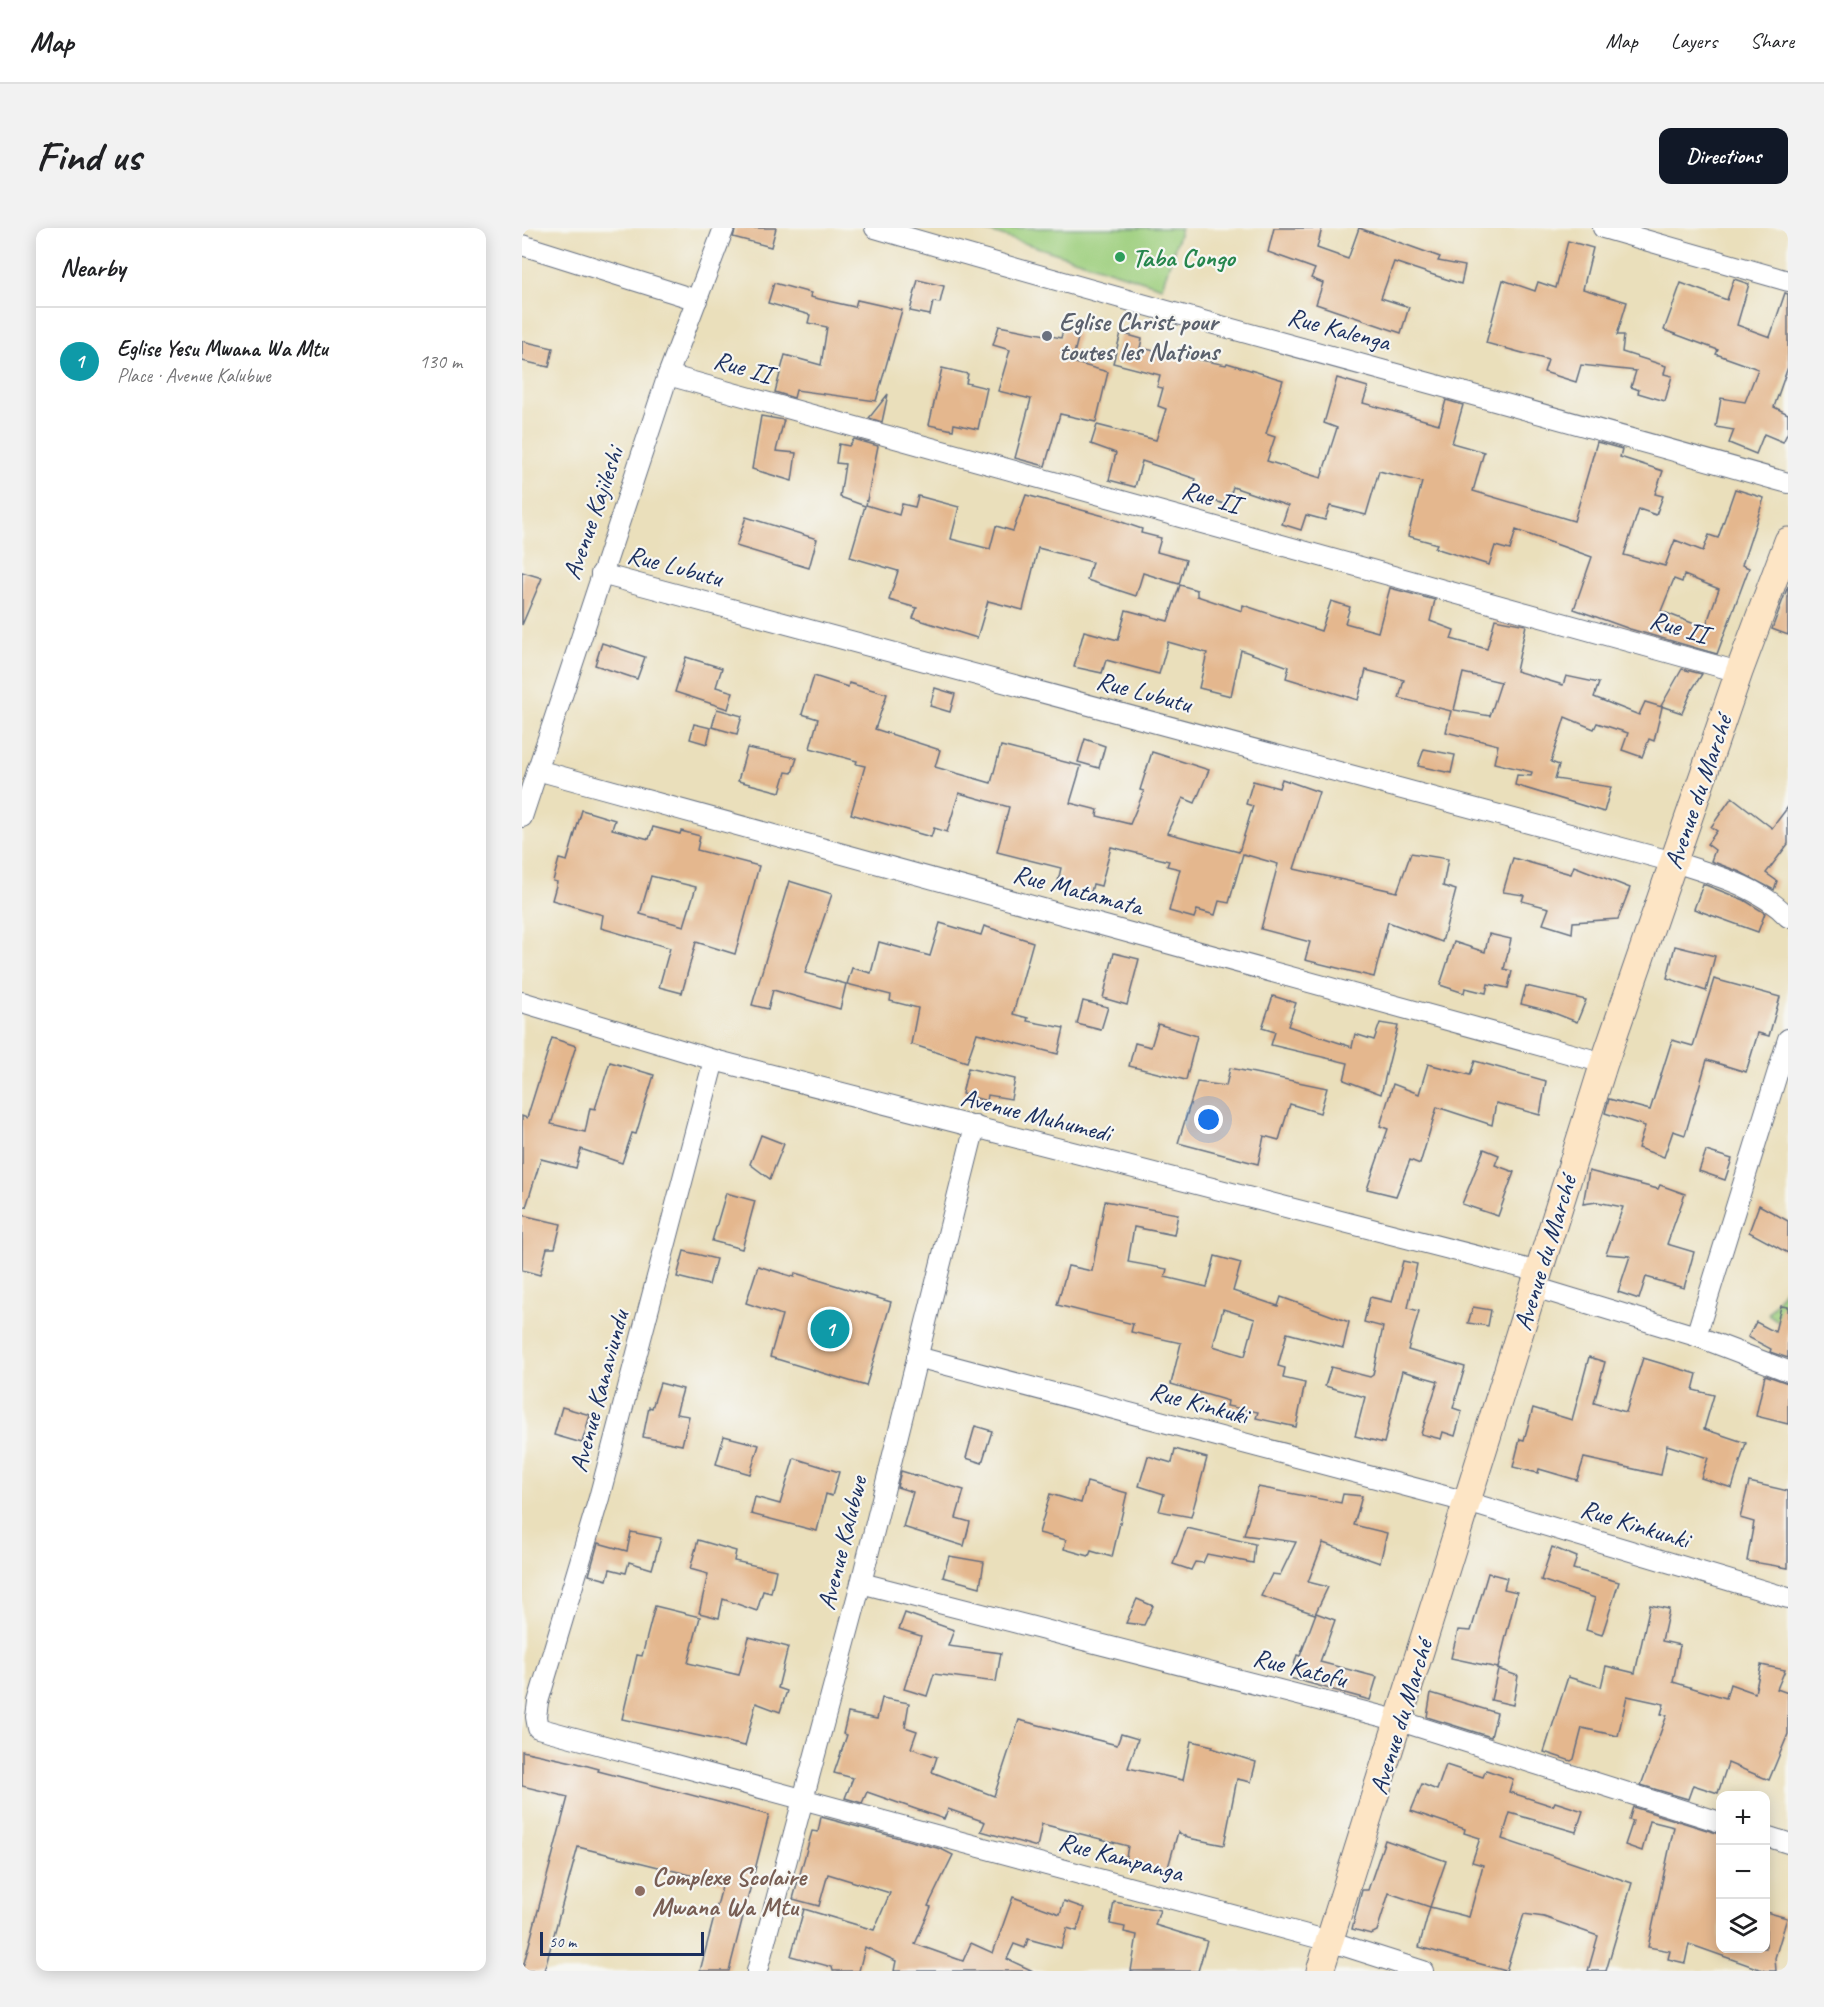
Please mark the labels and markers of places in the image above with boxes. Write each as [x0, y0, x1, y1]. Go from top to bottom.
place label: Taba Congo [1132, 241, 1236, 274]
marker: Taba Congo [1113, 250, 1127, 264]
place label: Eglise Christ pour toutes les Nations [1059, 305, 1222, 368]
marker: Eglise Christ pour toutes les Nations [1040, 329, 1054, 343]
pin: 1 [810, 1306, 850, 1352]
place label: Complexe Scolaire Mwana Wa Mtu [652, 1860, 808, 1923]
marker: Complexe Scolaire Mwana Wa Mtu [633, 1884, 647, 1898]

